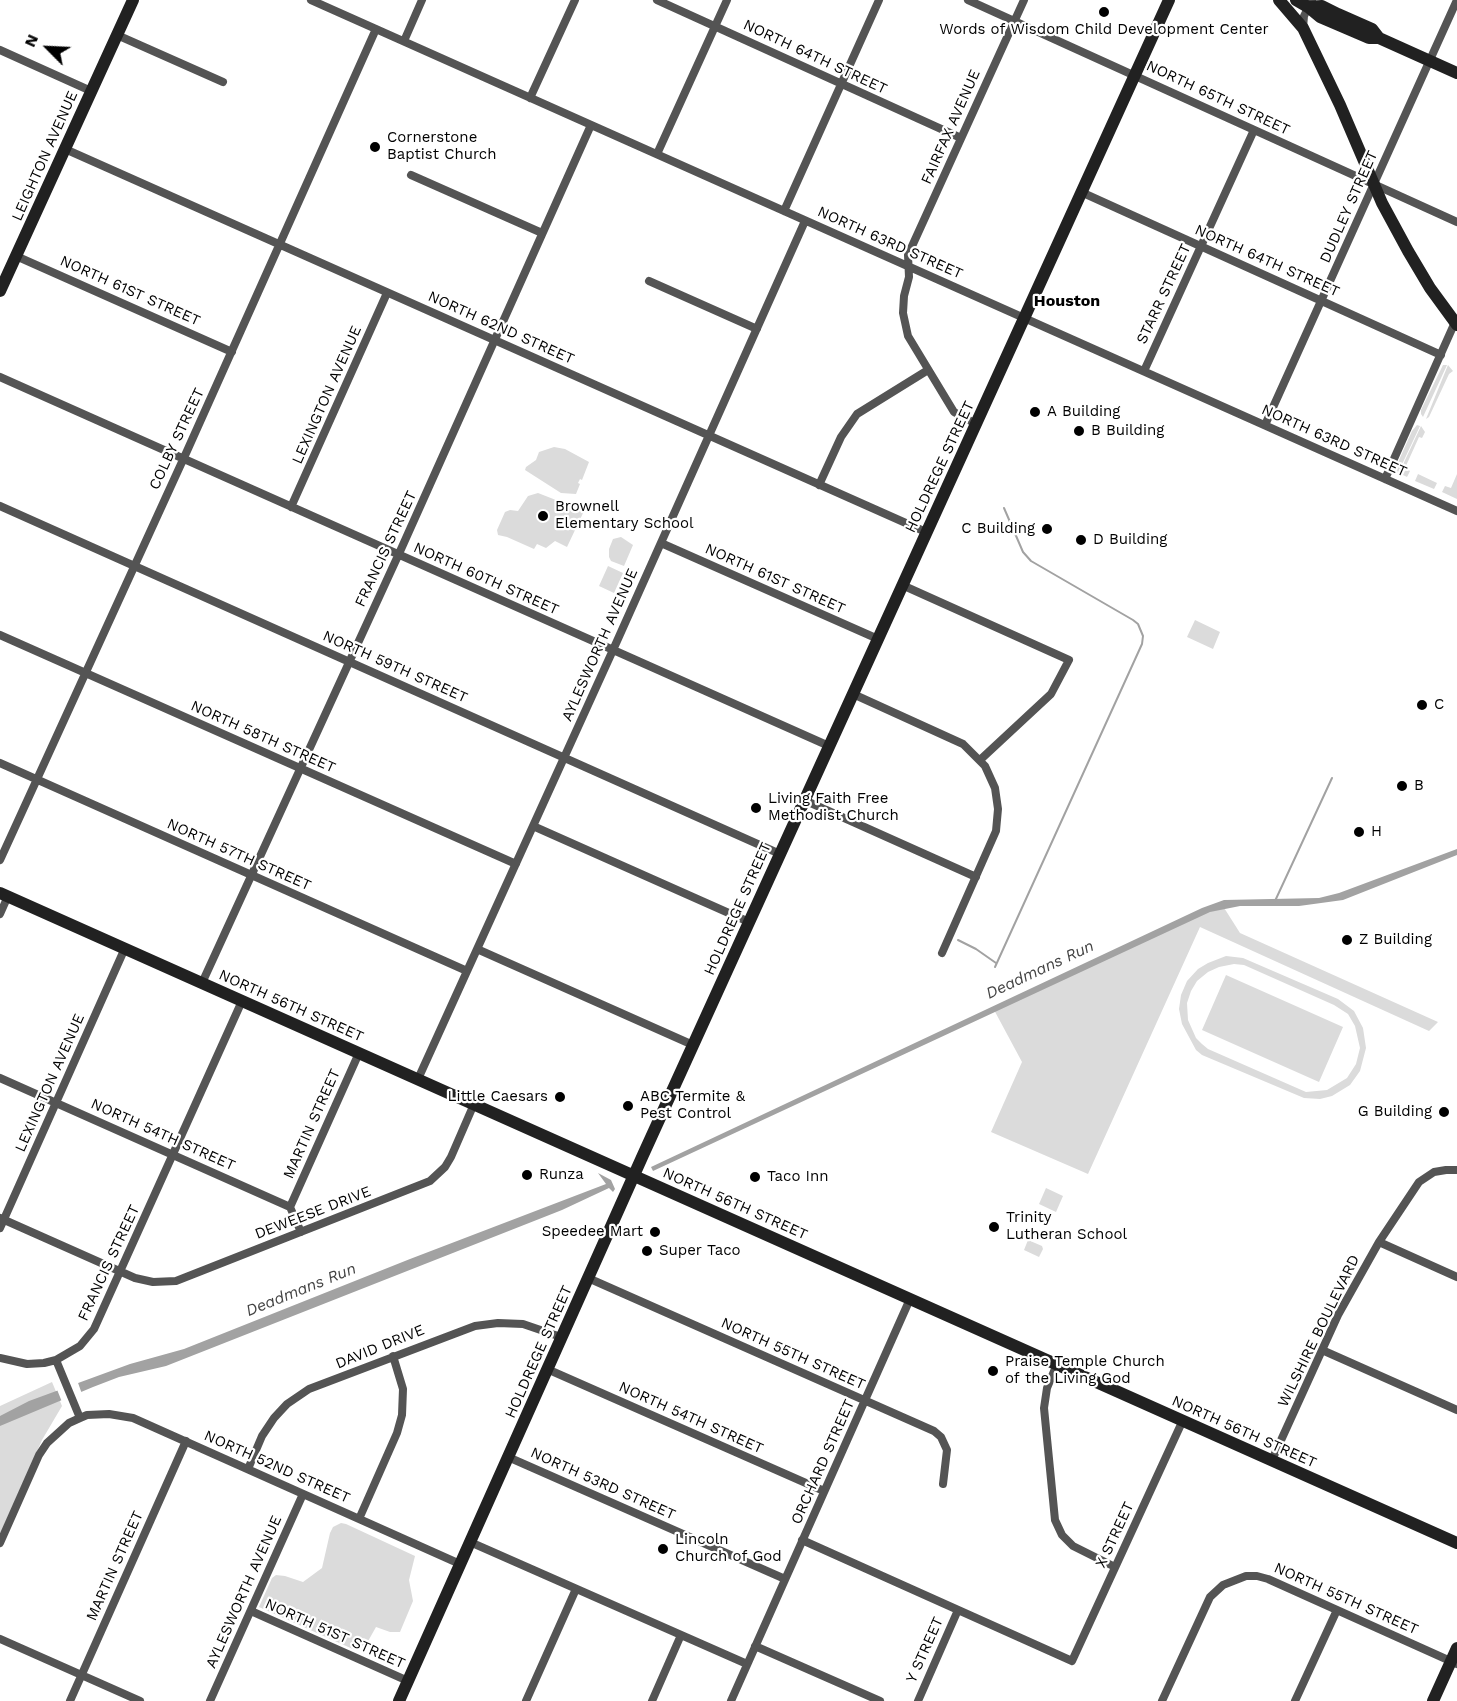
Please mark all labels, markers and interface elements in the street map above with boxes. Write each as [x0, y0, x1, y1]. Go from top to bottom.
marker: Words of Wisdom Child Development Center [1097, 5, 1111, 19]
street label: NORTH 64TH STREET [740, 16, 890, 98]
north arrow [18, 18, 78, 78]
place label: Words of Wisdom Child Development Center [939, 21, 1269, 39]
text: N [20, 31, 42, 50]
street label: NORTH 65TH STREET [1143, 57, 1293, 139]
street label: FAIRFAX AVENUE [918, 67, 984, 187]
street label: LEIGHTON AVENUE [8, 88, 82, 224]
place label: Cornerstone Baptist Church [387, 129, 497, 164]
marker: Cornerstone Baptist Church [368, 140, 382, 154]
street label: DUDLEY STREET [1316, 148, 1382, 266]
street label: NORTH 63RD STREET [815, 203, 965, 283]
street label: NORTH 64TH STREET [1192, 221, 1342, 301]
street label: STARR STREET [1133, 241, 1195, 347]
street label: NORTH 61ST STREET [57, 252, 203, 330]
street label: NORTH 62ND STREET [425, 288, 577, 368]
district label: Houston [1034, 291, 1100, 311]
street label: LEXINGTON AVENUE [288, 323, 366, 467]
street label: COLBY STREET [146, 385, 208, 493]
street label: HOLDREGE STREET [902, 398, 978, 536]
street label: NORTH 63RD STREET [1259, 401, 1409, 481]
place label: A Building [1047, 403, 1120, 421]
marker: A Building [1028, 405, 1042, 419]
place label: B Building [1091, 422, 1164, 440]
marker: B Building [1072, 424, 1086, 438]
street label: FRANCIS STREET [351, 488, 421, 610]
place label: Brownell Elementary School [555, 498, 694, 533]
marker: Brownell Elementary School [536, 509, 550, 523]
place label: C Building [961, 520, 1035, 538]
marker: C Building [1040, 522, 1054, 536]
place label: D Building [1093, 531, 1167, 549]
marker: D Building [1074, 533, 1088, 547]
street label: NORTH 60TH STREET [411, 539, 561, 619]
street label: NORTH 61ST STREET [702, 540, 848, 618]
street label: AYLESWORTH AVENUE [558, 566, 642, 724]
street label: NORTH 59TH STREET [320, 627, 470, 707]
place label: C [1434, 696, 1444, 714]
street label: NORTH 58TH STREET [188, 697, 338, 777]
marker: C [1415, 698, 1429, 712]
place label: B [1414, 777, 1424, 795]
marker: B [1395, 779, 1409, 793]
place label: Living Faith Free Methodist Church [768, 790, 899, 825]
marker: Living Faith Free Methodist Church [749, 801, 763, 815]
street label: NORTH 57TH STREET [164, 815, 314, 895]
place label: H [1371, 823, 1382, 841]
marker: H [1352, 825, 1366, 839]
street label: HOLDREGE STREET [701, 840, 775, 978]
place label: Z Building [1359, 931, 1432, 949]
marker: Z Building [1340, 933, 1354, 947]
water label: Deadmans Run [983, 937, 1097, 1003]
street label: NORTH 56TH STREET [216, 966, 366, 1046]
street label: LEXINGTON AVENUE [11, 1011, 89, 1155]
street label: MARTIN STREET [280, 1066, 344, 1182]
place label: Little Caesars [448, 1088, 548, 1106]
place label: ABC Termite & Pest Control [640, 1088, 745, 1123]
marker: Little Caesars [553, 1090, 567, 1104]
street label: NORTH 54TH STREET [88, 1095, 238, 1175]
marker: ABC Termite & Pest Control [621, 1099, 635, 1113]
place label: G Building [1358, 1103, 1432, 1121]
marker: G Building [1437, 1105, 1451, 1119]
street label: NORTH 56TH STREET [660, 1164, 810, 1244]
place label: Runza [539, 1166, 584, 1184]
marker: Runza [520, 1168, 534, 1182]
place label: Taco Inn [767, 1168, 828, 1186]
marker: Taco Inn [748, 1170, 762, 1184]
street label: DEWEESE DRIVE [252, 1183, 374, 1243]
street label: FRANCIS STREET [74, 1202, 144, 1324]
place label: Trinity Lutheran School [1006, 1209, 1127, 1244]
marker: Trinity Lutheran School [987, 1220, 1001, 1234]
place label: Speedee Mart [542, 1223, 643, 1241]
marker: Speedee Mart [648, 1225, 662, 1239]
place label: Super Taco [659, 1242, 741, 1260]
marker: Super Taco [640, 1244, 654, 1258]
street label: WILSHIRE BOULEVARD [1274, 1252, 1364, 1410]
water label: Deadmans Run [243, 1259, 359, 1321]
street label: HOLDREGE STREET [502, 1283, 576, 1421]
street label: NORTH 55TH STREET [718, 1314, 868, 1394]
street label: DAVID DRIVE [333, 1321, 427, 1373]
place label: Praise Temple Church of the Living God [1005, 1353, 1165, 1388]
marker: Praise Temple Church of the Living God [986, 1364, 1000, 1378]
street label: NORTH 54TH STREET [616, 1378, 766, 1458]
street label: NORTH 56TH STREET [1169, 1392, 1319, 1472]
street label: ORCHARD STREET [787, 1397, 859, 1527]
street label: NORTH 52ND STREET [201, 1427, 353, 1507]
street label: NORTH 53RD STREET [528, 1444, 678, 1524]
street label: X STREET [1092, 1499, 1138, 1571]
street label: MARTIN STREET [83, 1508, 147, 1624]
street label: AYLESWORTH AVENUE [202, 1513, 286, 1671]
place label: Lincoln Church of God [675, 1531, 782, 1566]
marker: Lincoln Church of God [656, 1542, 670, 1556]
street label: NORTH 55TH STREET [1271, 1559, 1421, 1639]
street label: NORTH 51ST STREET [262, 1595, 408, 1673]
street label: Y STREET [903, 1614, 947, 1686]

